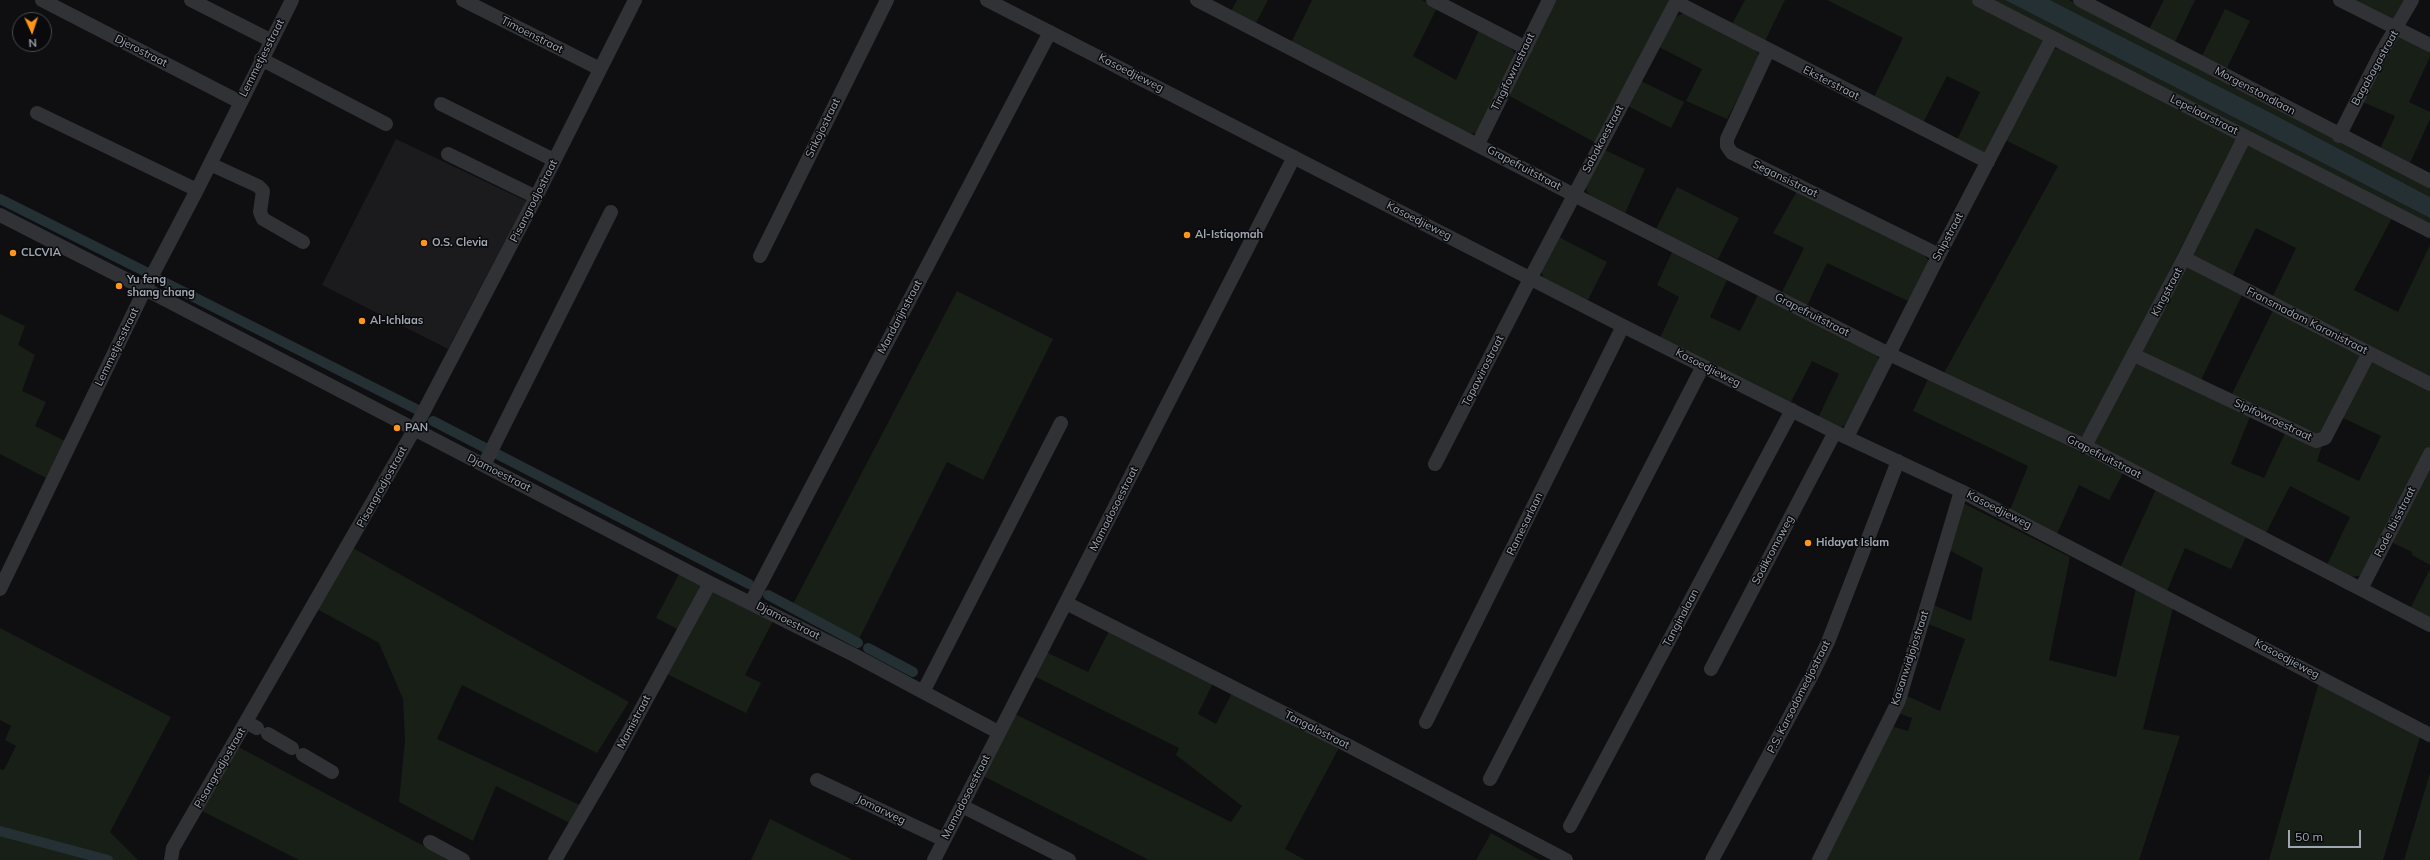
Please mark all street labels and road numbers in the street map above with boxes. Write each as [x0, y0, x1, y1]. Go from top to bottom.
street label: Timoenstraat [499, 14, 565, 56]
street label: Lemmetjesstraat [237, 17, 287, 99]
street label: Bagabagastraat [2349, 28, 2401, 108]
street label: Tingifowrustraat [1488, 31, 1538, 113]
street label: Djerostraat [112, 32, 170, 70]
street label: Kasoedjieweg [1096, 51, 1166, 95]
street label: Eksterstraat [1801, 63, 1861, 103]
street label: Morgenstondlaan [2212, 64, 2298, 118]
street label: Lepelaarstraat [2168, 92, 2240, 138]
street label: Srikojostraat [803, 96, 843, 160]
street label: Sabakoestraat [1580, 103, 1626, 175]
street label: Grapefruitstraat [1485, 143, 1563, 193]
street label: Pisangrodjostraat [507, 158, 561, 244]
street label: Segansistraat [1750, 158, 1820, 200]
street label: Kasoedjieweg [1384, 199, 1454, 243]
street label: Snipstraat [1930, 211, 1966, 263]
street label: Kingstraat [2149, 266, 2185, 318]
street label: Mandarijnstraat [875, 278, 925, 356]
street label: Fransmadam Karanistraat [2244, 285, 2370, 357]
street label: Grapefruitstraat [1773, 291, 1851, 339]
street label: Lemmetjesstraat [92, 306, 142, 388]
street label: Tapawirostraat [1459, 333, 1507, 409]
street label: Kasoedjieweg [1673, 346, 1743, 390]
street label: Sipifowroestraat [2232, 396, 2314, 444]
street label: Grapefruitstraat [2065, 433, 2143, 481]
street label: Pisangrodjostraat [354, 444, 410, 530]
street label: Djamoestraat [465, 451, 533, 495]
street label: Mamadosoestraat [1087, 465, 1141, 553]
street label: Rode Ibisstraat [2372, 485, 2418, 559]
street label: Kasoedjieweg [1964, 488, 2034, 532]
street label: Ramesarlaan [1504, 490, 1546, 558]
street label: Sodikromoweg [1749, 513, 1797, 587]
street label: Tanginalaan [1660, 587, 1702, 649]
street label: Djamoestraat [754, 599, 822, 643]
street label: Kasanwidjojostraat [1888, 609, 1932, 707]
street label: Kasoedjieweg [2252, 636, 2322, 682]
street label: P.S. Karsodomedjostraat [1765, 638, 1833, 756]
street label: Mamistraat [614, 693, 654, 751]
street label: Tangalostraat [1282, 708, 1352, 752]
street label: Pisangrodjostraat [192, 725, 248, 811]
street label: Mamadosoestraat [939, 753, 993, 841]
street label: Jomarweg [854, 793, 908, 827]

